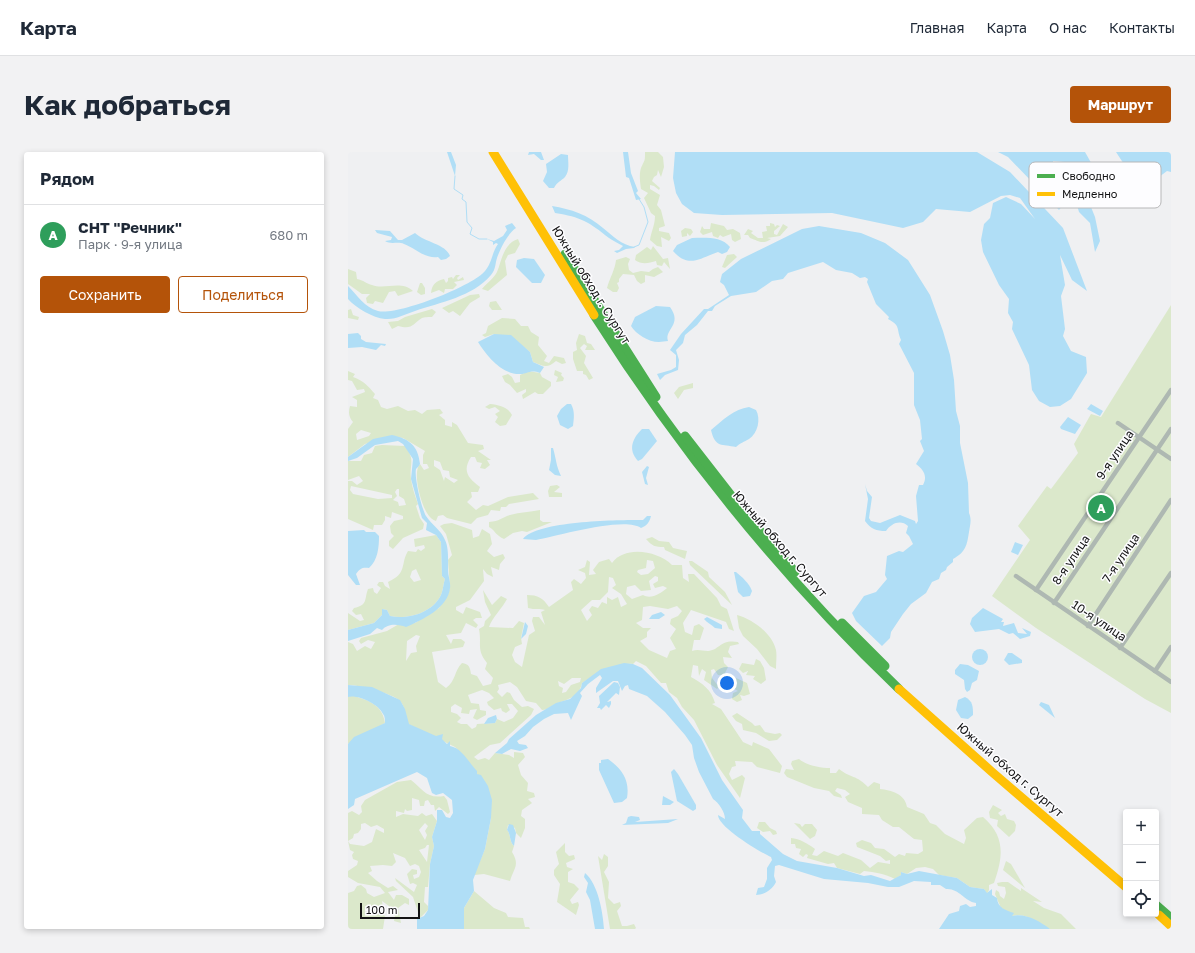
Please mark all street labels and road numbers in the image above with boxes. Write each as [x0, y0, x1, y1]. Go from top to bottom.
street label: Южный обход г. Сургут [549, 223, 634, 347]
street label: 9-я улица [1092, 427, 1137, 482]
street label: Южный обход г. Сургут [730, 487, 831, 600]
street label: 7-я улица [1099, 530, 1142, 585]
street label: 8-я улица [1048, 532, 1093, 587]
street label: 10-я улица [1069, 597, 1130, 644]
street label: Южный обход г. Сургут [954, 719, 1067, 820]

